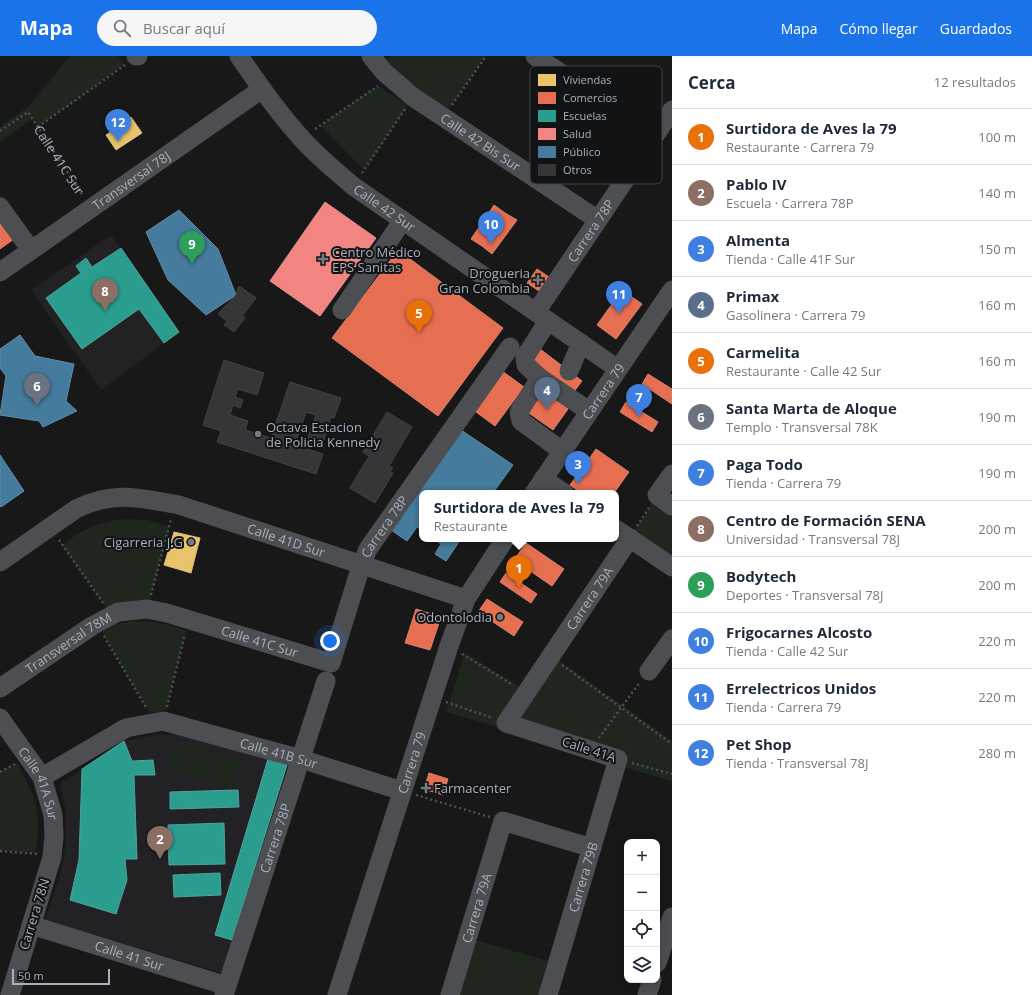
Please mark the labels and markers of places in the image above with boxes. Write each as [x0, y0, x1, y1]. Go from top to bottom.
pin: 12 [105, 109, 131, 142]
pin: 10 [478, 211, 504, 244]
pin: 9 [179, 231, 205, 264]
place label: Centro Médico EPS Sanitas [332, 243, 421, 276]
marker: Centro Médico EPS Sanitas [317, 253, 329, 265]
place label: Drogueria Gran Colombia [439, 264, 530, 297]
marker: Drogueria Gran Colombia [533, 275, 543, 285]
pin: 8 [92, 278, 118, 311]
pin: 11 [606, 281, 632, 314]
pin: 5 [406, 300, 432, 333]
pin: 6 [24, 373, 50, 406]
pin: 4 [534, 377, 560, 410]
pin: 7 [626, 384, 652, 417]
place label: Octava Estacion de Policia Kennedy [266, 418, 380, 451]
marker: Octava Estacion de Policia Kennedy [253, 429, 263, 439]
pin: 3 [565, 451, 591, 484]
place label: Cigarreria J.G [104, 533, 183, 551]
marker: Cigarreria J.G [186, 537, 196, 547]
pin: 1 [506, 555, 532, 588]
place label: Odontolodia [416, 608, 492, 626]
marker: Odontolodia [495, 612, 505, 622]
place label: Farmacenter [434, 779, 512, 797]
marker: Farmacenter [421, 783, 431, 793]
pin: 2 [147, 826, 173, 859]

